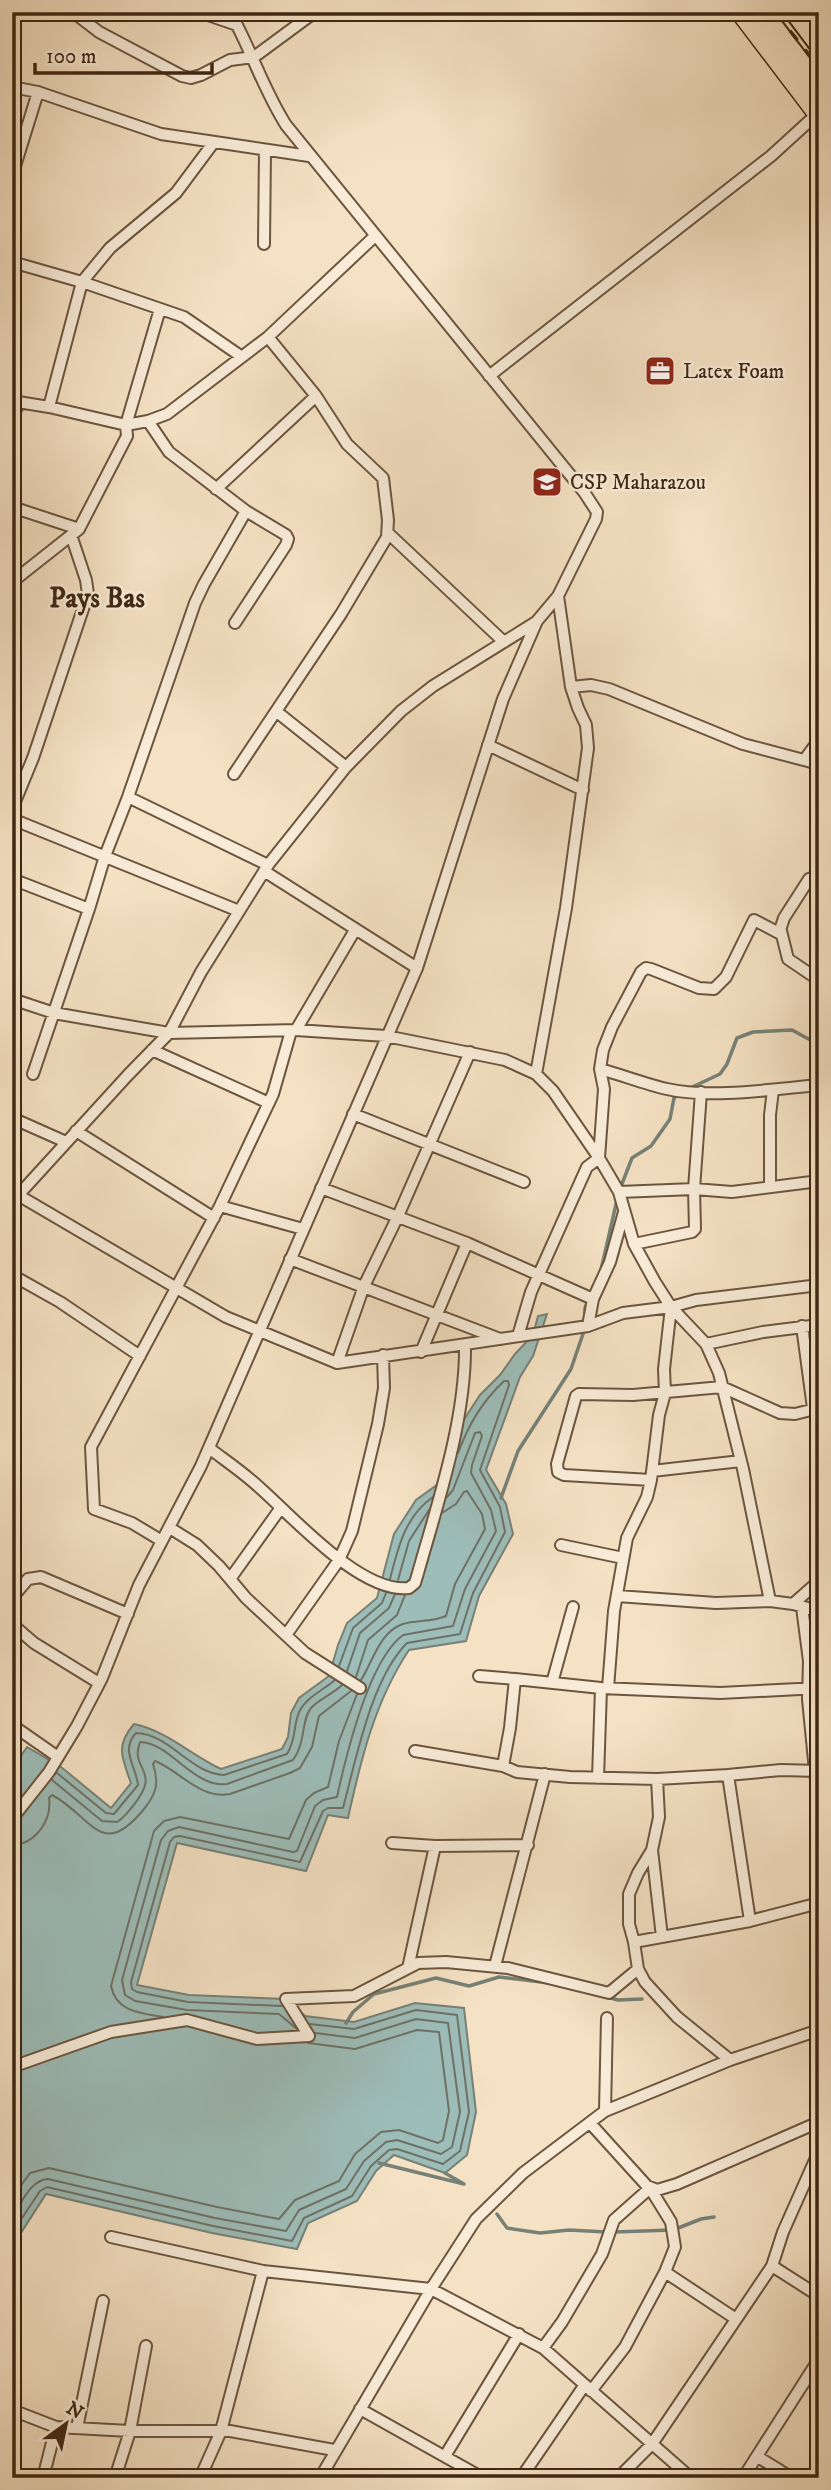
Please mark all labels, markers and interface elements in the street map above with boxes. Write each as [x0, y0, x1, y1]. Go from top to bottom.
scale bar [35, 32, 212, 76]
text: 100 m [46, 44, 97, 70]
office icon: Latex Foam [643, 354, 677, 388]
place label: Latex Foam [683, 359, 785, 385]
school or university icon: CSP Maharazou [530, 465, 564, 499]
place label: CSP Maharazou [570, 470, 706, 496]
district label: Pays Bas [49, 581, 145, 616]
north arrow [32, 2388, 102, 2458]
text: N [62, 2397, 88, 2425]

